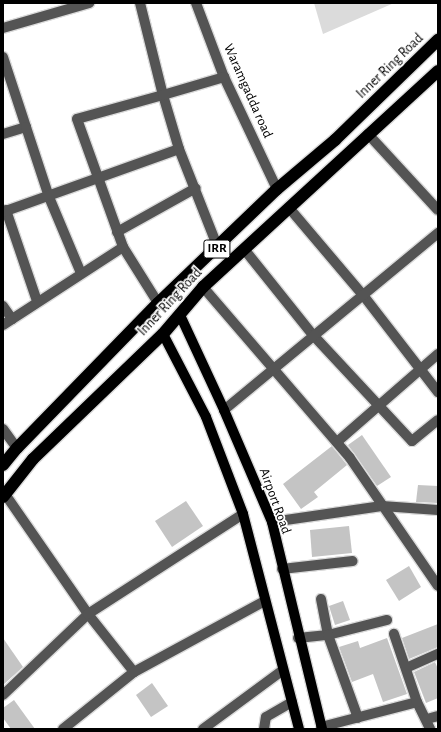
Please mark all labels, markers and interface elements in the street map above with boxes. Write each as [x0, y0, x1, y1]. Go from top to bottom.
street label: Inner Ring Road [353, 30, 427, 102]
street label: Waramgadda road [220, 41, 276, 141]
road number: IRR [203, 238, 231, 260]
street label: Inner Ring Road [134, 265, 206, 339]
street label: Airport Road [255, 466, 295, 536]

